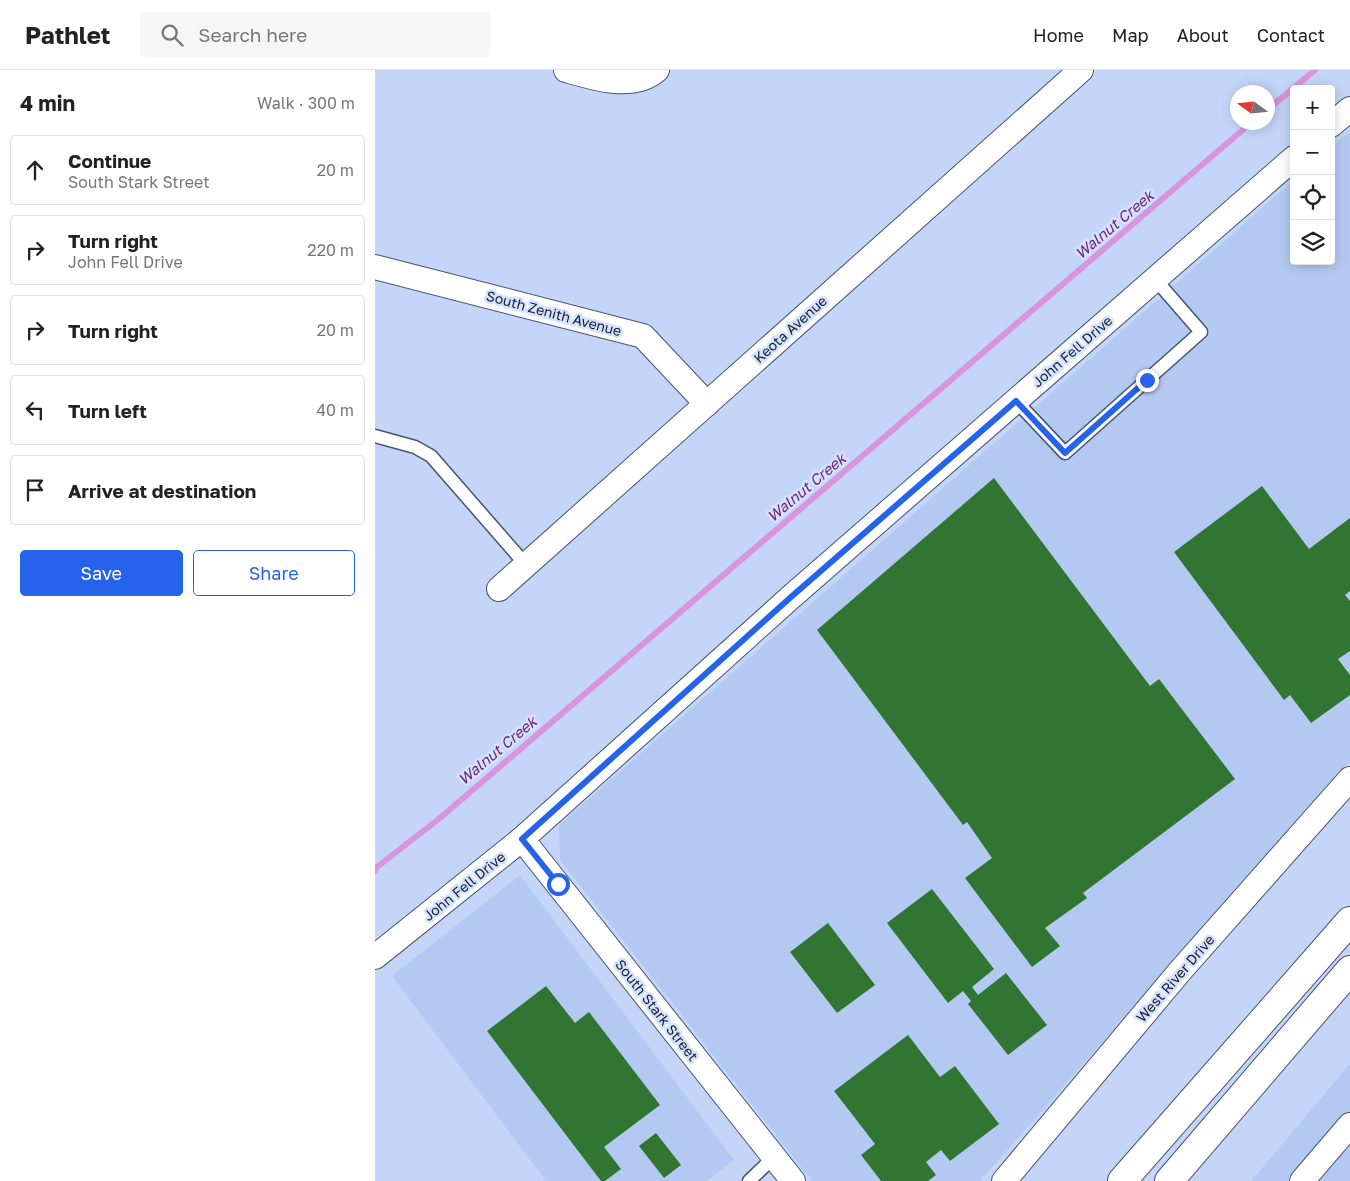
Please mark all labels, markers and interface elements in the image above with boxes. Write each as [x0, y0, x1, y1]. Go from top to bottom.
search box [140, 12, 490, 57]
text: Pathlet [25, 20, 110, 49]
icon: search [158, 21, 186, 49]
text: Search here [198, 23, 307, 46]
text: Home [1033, 24, 1084, 46]
text: Map [1112, 24, 1149, 46]
text: About [1177, 24, 1229, 46]
text: Contact [1257, 24, 1325, 46]
north arrow [1230, 85, 1275, 130]
map controls [1290, 85, 1335, 265]
button: + [1290, 85, 1335, 130]
text: 4 min [20, 90, 75, 116]
text: Walk · 300 m [257, 93, 355, 113]
button: − [1290, 130, 1335, 175]
text: Continue [68, 149, 151, 172]
icon: ahead [21, 156, 49, 184]
text: 20 m [317, 160, 354, 180]
text: South Stark Street [68, 172, 210, 192]
button: locate [1290, 175, 1335, 220]
water label: Walnut Creek [1071, 185, 1158, 262]
button: layers [1290, 220, 1335, 265]
text: Turn right [68, 229, 158, 252]
icon: right [21, 236, 49, 264]
text: 220 m [307, 240, 354, 260]
text: John Fell Drive [68, 252, 183, 272]
street label: South Zenith Avenue [485, 287, 623, 339]
street label: Keota Avenue [750, 292, 830, 366]
street label: John Fell Drive [1029, 312, 1115, 390]
icon: right [21, 316, 49, 344]
text: Turn right [68, 319, 158, 342]
text: 20 m [317, 320, 354, 340]
route end [1136, 369, 1159, 392]
icon: left [21, 396, 49, 424]
text: Turn left [68, 399, 147, 422]
text: 40 m [316, 400, 354, 420]
water label: Walnut Creek [763, 448, 850, 525]
icon: arrive [21, 476, 49, 504]
text: Arrive at destination [68, 479, 256, 502]
button: Save [20, 550, 183, 596]
button: Share [193, 550, 355, 596]
water label: Walnut Creek [454, 711, 541, 788]
street label: John Fell Drive [420, 848, 508, 924]
route start [547, 873, 570, 896]
street label: West River Drive [1132, 931, 1218, 1025]
street label: South Stark Street [612, 956, 702, 1064]

